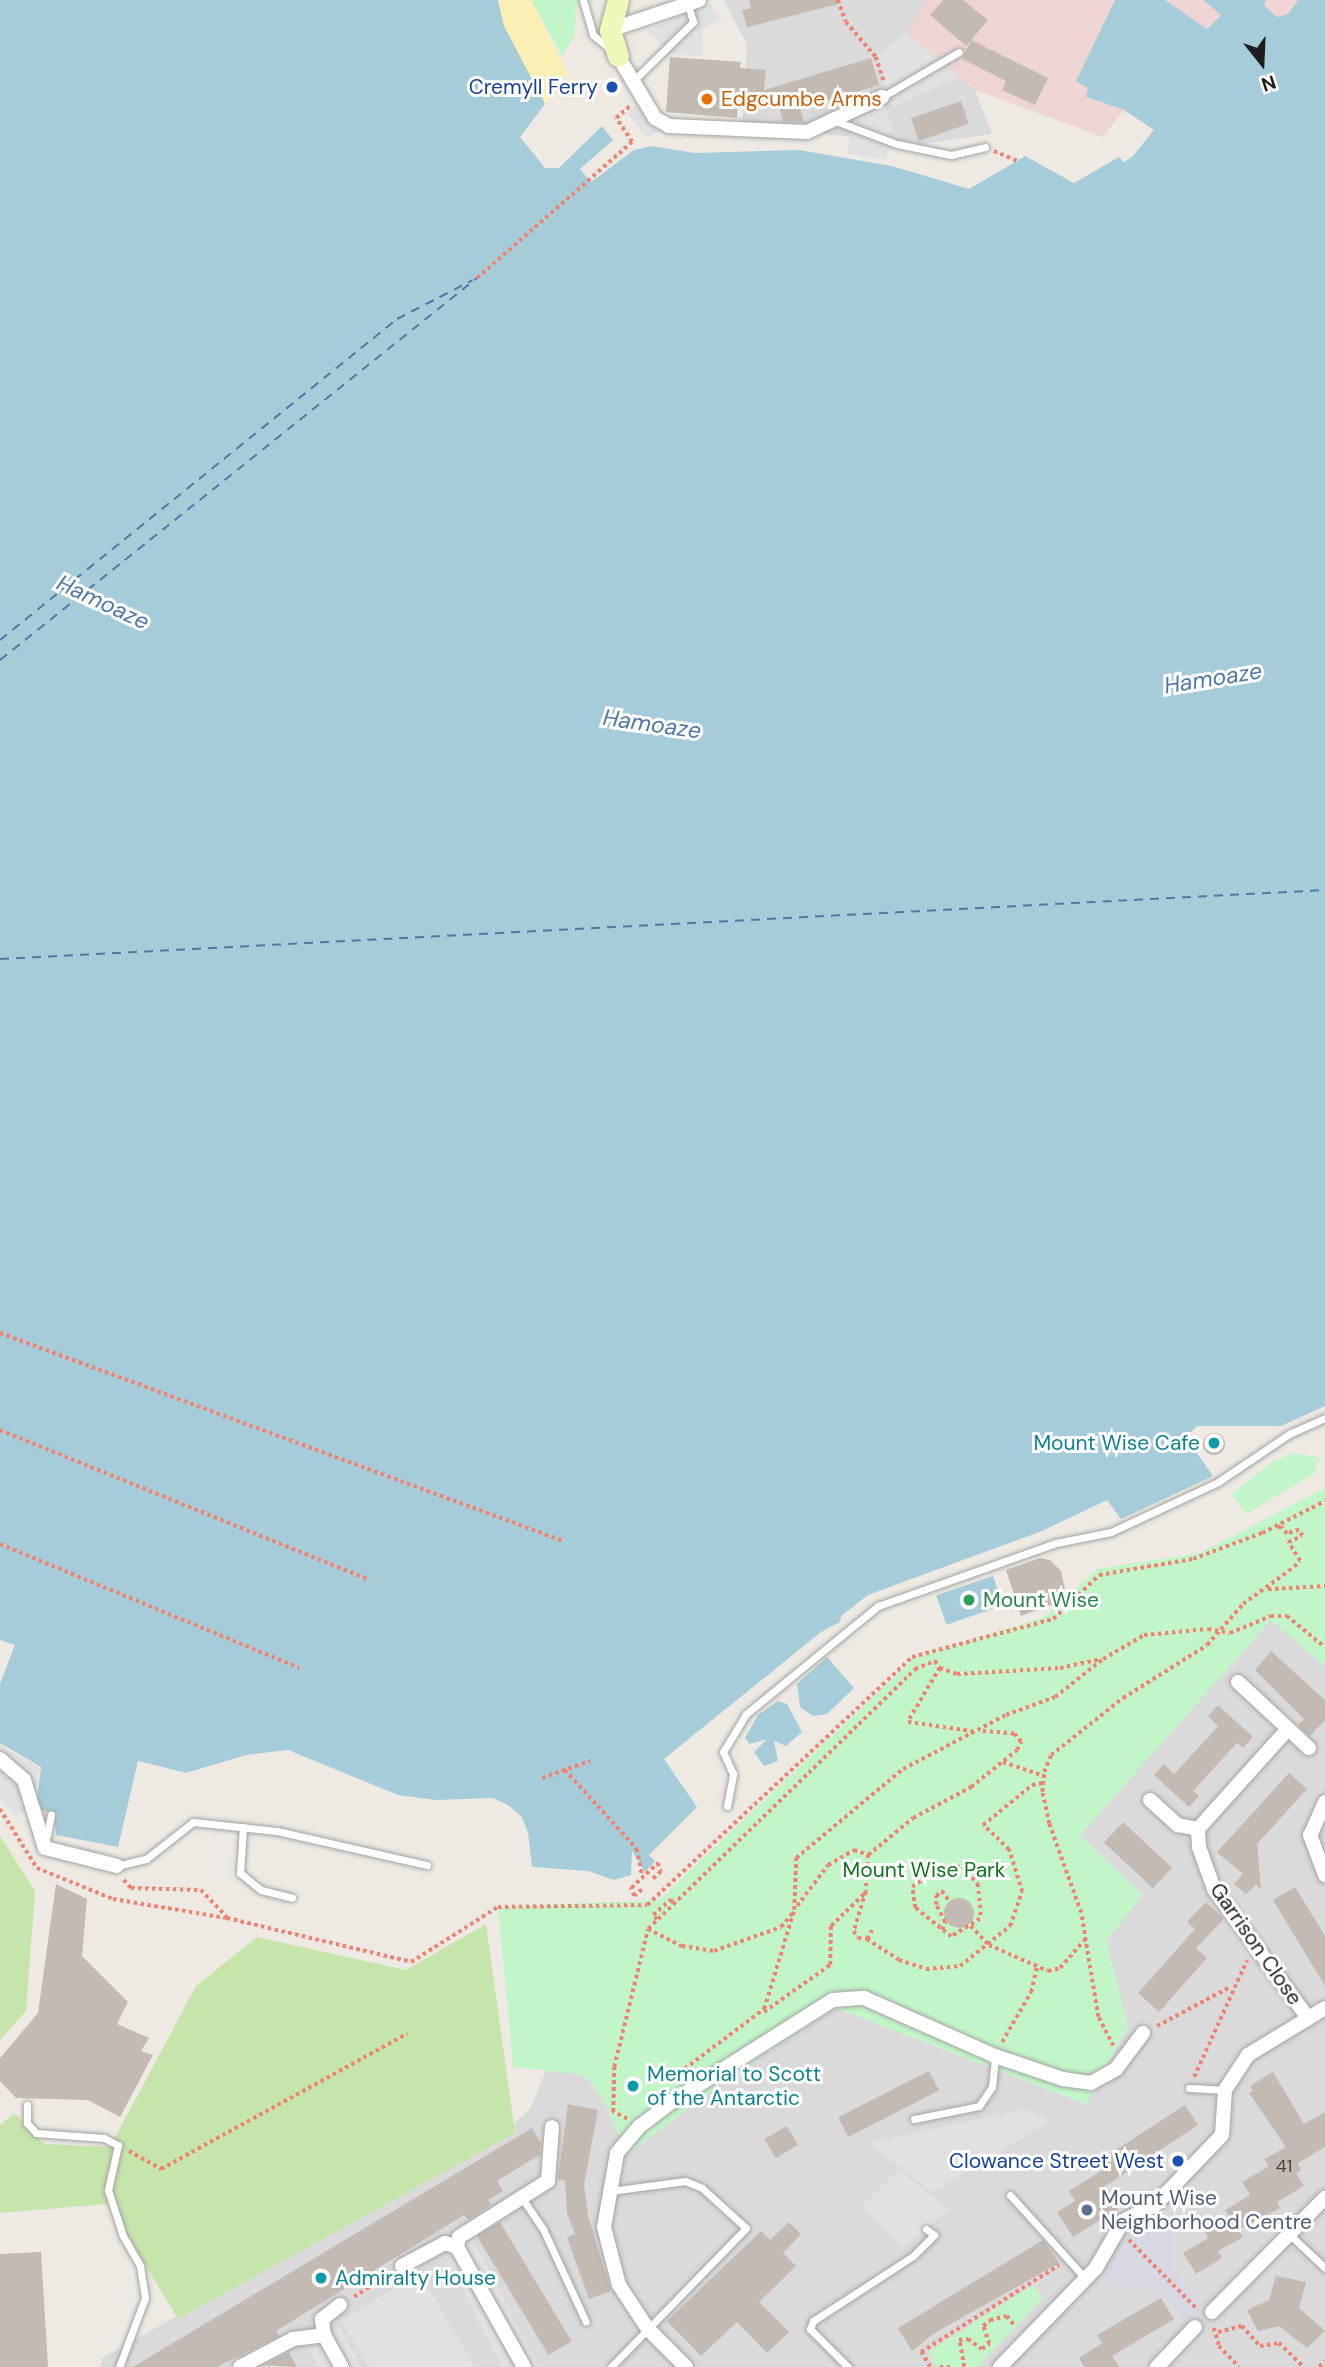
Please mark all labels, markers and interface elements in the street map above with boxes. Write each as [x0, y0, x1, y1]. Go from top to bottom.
north arrow [1227, 28, 1297, 98]
text: N [1258, 69, 1279, 97]
place label: Cremyll Ferry [469, 74, 598, 100]
marker: Cremyll Ferry [604, 79, 620, 95]
place label: Edgcumbe Arms [721, 86, 882, 112]
marker: Edgcumbe Arms [699, 91, 715, 107]
water label: Hamoaze [52, 569, 154, 635]
water label: Hamoaze [1162, 657, 1264, 699]
water label: Hamoaze [601, 703, 703, 745]
place label: Mount Wise Cafe [1033, 1430, 1200, 1456]
marker: Mount Wise Cafe [1206, 1435, 1222, 1451]
place label: Mount Wise [983, 1587, 1099, 1613]
marker: Mount Wise [961, 1592, 977, 1608]
park label: Mount Wise Park [843, 1857, 1005, 1883]
street label: Garrison Close [1205, 1878, 1307, 2010]
place label: Memorial to Scott of the Antarctic [647, 2061, 821, 2111]
marker: Memorial to Scott of the Antarctic [625, 2078, 641, 2094]
place label: Clowance Street West [949, 2148, 1164, 2174]
marker: Clowance Street West [1170, 2153, 1186, 2169]
house number: 41 [1276, 2155, 1292, 2177]
place label: Mount Wise Neighborhood Centre [1101, 2185, 1312, 2235]
marker: Mount Wise Neighborhood Centre [1079, 2202, 1095, 2218]
place label: Admiralty House [335, 2265, 496, 2291]
marker: Admiralty House [313, 2270, 329, 2286]

